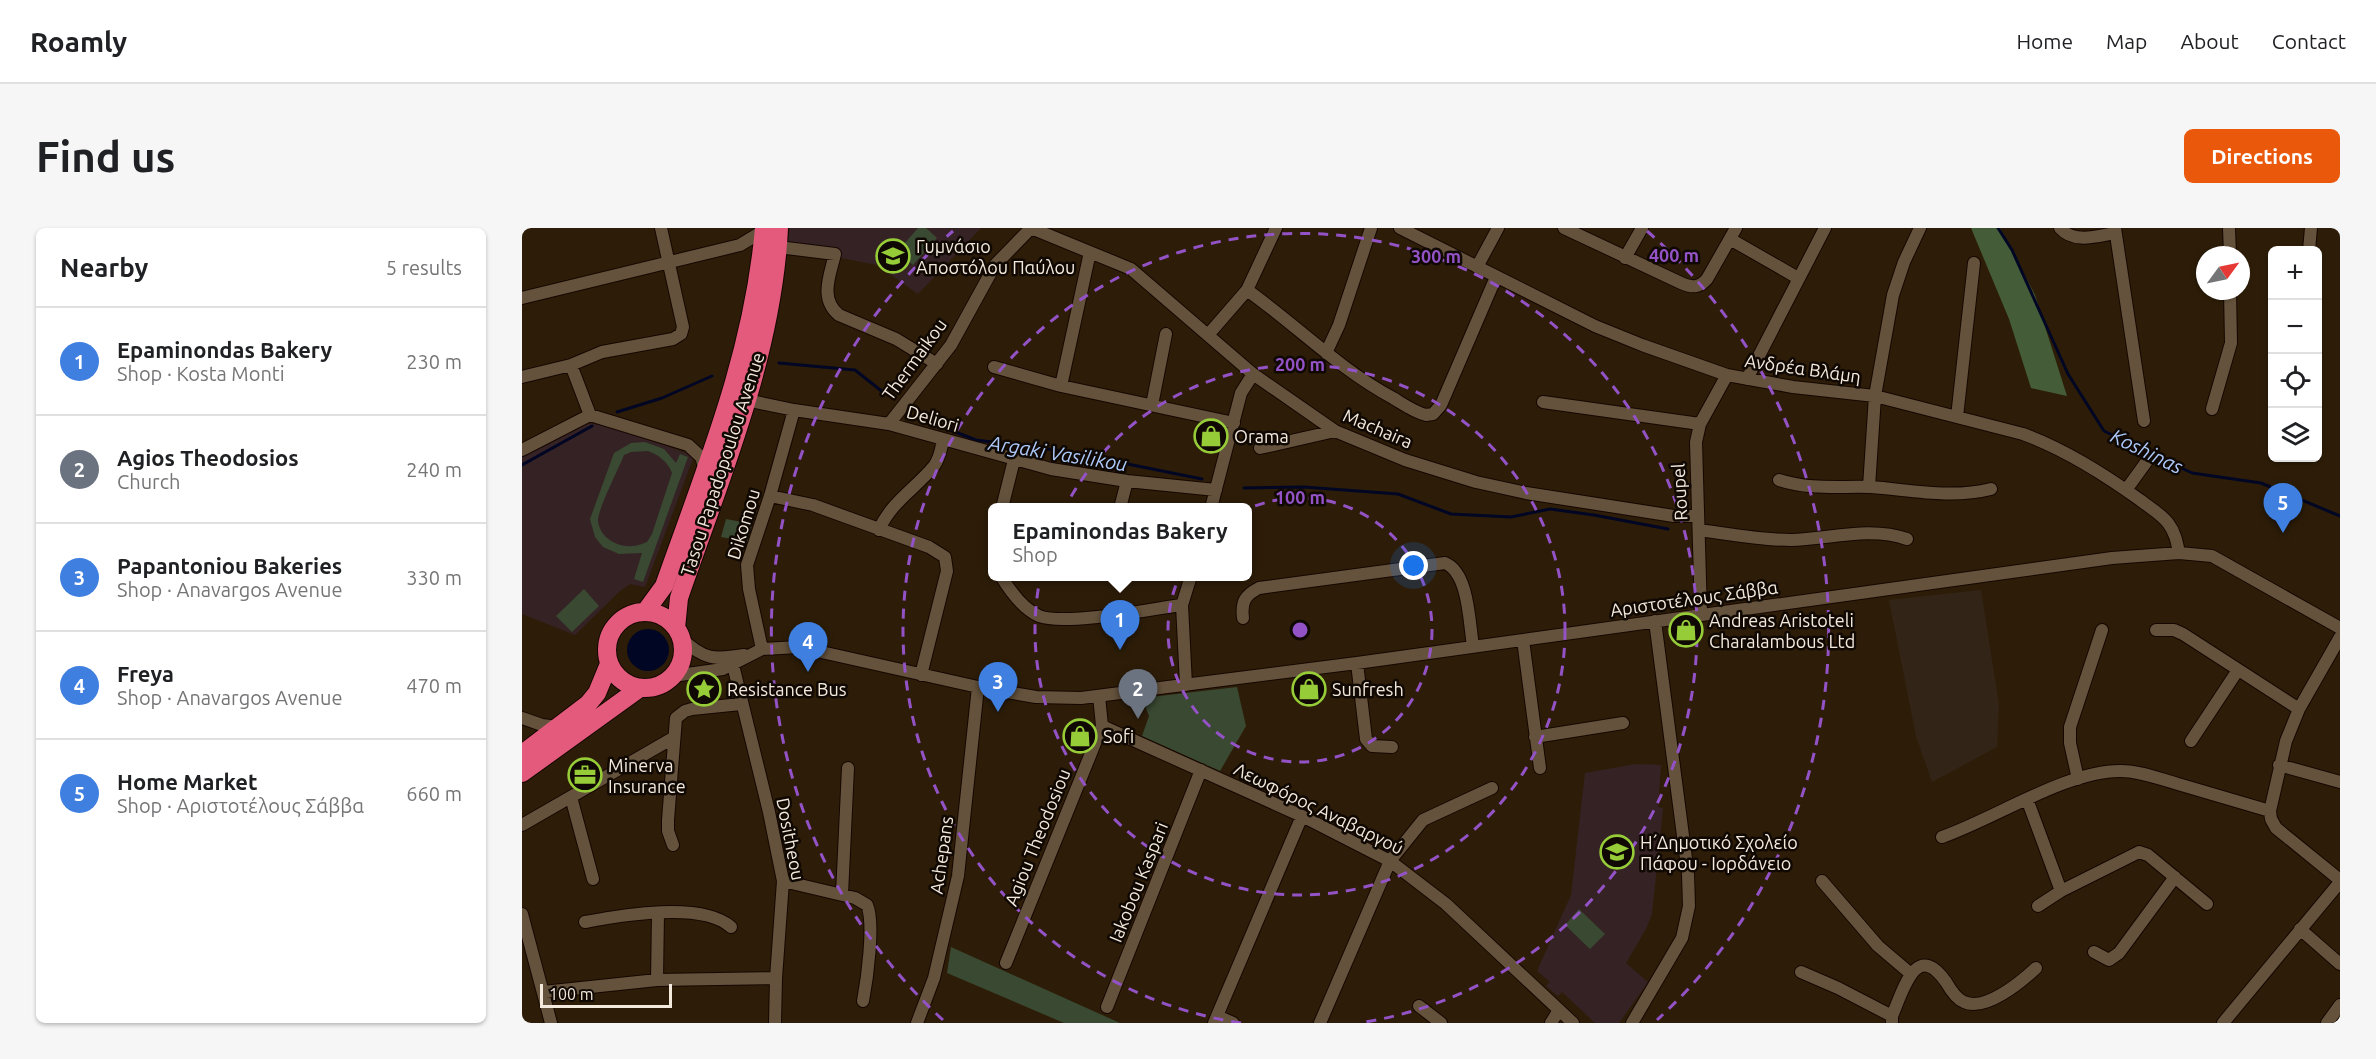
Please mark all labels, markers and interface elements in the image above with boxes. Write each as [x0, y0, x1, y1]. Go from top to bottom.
text: Roamly [30, 26, 127, 57]
text: Home [2016, 29, 2073, 53]
text: Map [2106, 29, 2147, 53]
text: About [2180, 29, 2239, 53]
text: Contact [2272, 29, 2346, 53]
button: Directions [2184, 129, 2340, 183]
text: Find us [36, 133, 175, 180]
place label: Γυμνάσιο Αποστόλου Παύλου [916, 236, 1075, 277]
school or university icon: Γυμνάσιο Αποστόλου Παύλου [875, 238, 911, 274]
text: 400 m [1649, 245, 1699, 265]
text: 300 m [1411, 246, 1461, 266]
north arrow [2196, 246, 2250, 300]
map controls [2268, 246, 2322, 462]
button: + [2268, 246, 2322, 300]
text: Nearby [60, 253, 148, 282]
text: 5 results [386, 256, 462, 279]
button: − [2268, 300, 2322, 354]
street label: Thermaikou [878, 314, 950, 404]
text: Epaminondas Bakery [117, 337, 332, 362]
text: 1 [74, 350, 85, 373]
text: 230 m [406, 350, 462, 373]
street label: Tasou Papadopoulou Avenue [676, 350, 768, 578]
street label: Ανδρέα Βλάμη [1744, 350, 1862, 386]
text: 200 m [1275, 354, 1325, 374]
button: locate [2268, 354, 2322, 408]
text: Shop · Kosta Monti [117, 362, 285, 385]
street label: Deliori [905, 401, 961, 435]
street label: Machaira [1340, 404, 1416, 452]
button: layers [2268, 408, 2322, 462]
shop icon: Orama [1193, 418, 1229, 454]
water label: Koshinas [2107, 424, 2187, 479]
place label: Orama [1234, 426, 1289, 446]
water label: Argaki Vasilikou [986, 431, 1129, 475]
text: Agios Theodosios [117, 445, 299, 470]
text: 2 [74, 458, 85, 481]
text: 240 m [406, 458, 462, 481]
street label: Roupel [1668, 463, 1690, 521]
text: Church [117, 470, 180, 493]
pin: 5 [2264, 484, 2302, 533]
street label: Dikomou [723, 486, 763, 562]
text: 100 m [1275, 487, 1325, 507]
popup [988, 503, 1252, 581]
text: Epaminondas Bakery [1012, 518, 1228, 543]
text: Shop [1012, 543, 1058, 566]
your location [1399, 551, 1428, 580]
text: Papantoniou Bakeries [117, 553, 342, 578]
text: 3 [74, 566, 85, 589]
text: 330 m [406, 566, 462, 589]
street label: Αριστοτέλους Σάββα [1609, 576, 1779, 621]
text: Shop · Anavargos Avenue [117, 578, 342, 601]
pin: 1 [1100, 600, 1140, 650]
place label: Andreas Aristoteli Charalambous Ltd [1709, 610, 1855, 651]
shop icon: Andreas Aristoteli Charalambous Ltd [1668, 612, 1704, 648]
centre of rings [1290, 620, 1310, 640]
pin: 4 [788, 622, 828, 672]
text: Freya [117, 661, 174, 686]
pin: 3 [978, 662, 1018, 712]
pin: 2 [1118, 670, 1158, 719]
place icon: Resistance Bus [686, 671, 722, 707]
shop icon: Sunfresh [1291, 671, 1327, 707]
text: 4 [74, 674, 85, 697]
text: 470 m [406, 674, 462, 697]
place label: Resistance Bus [727, 679, 847, 699]
place label: Sunfresh [1332, 679, 1404, 699]
text: Shop · Anavargos Avenue [117, 686, 342, 709]
shop icon: Sofi [1062, 718, 1098, 754]
place label: Sofi [1103, 726, 1134, 746]
place label: Minerva Insurance [608, 755, 686, 796]
office icon: Minerva Insurance [567, 757, 603, 793]
street label: Λεωφόρος Αναβαργού [1231, 758, 1407, 859]
street label: Agiou Theodosiou [1000, 765, 1074, 909]
text: Home Market [117, 769, 257, 794]
text: 5 [74, 782, 85, 805]
text: 660 m [406, 782, 462, 805]
text: Shop · Αριστοτέλους Σάββα [117, 794, 364, 817]
street label: Dositheou [773, 796, 809, 882]
street label: Achepans [926, 815, 956, 895]
street label: Iakobou Kaspari [1105, 819, 1171, 945]
place label: Η΄ Δημοτικό Σχολείο Πάφου - Ιορδάνειο [1640, 832, 1798, 873]
school or university icon: Η΄ Δημοτικό Σχολείο Πάφου - Ιορδάνειο [1599, 834, 1635, 870]
scale bar [540, 981, 672, 1008]
text: 100 m [549, 985, 594, 1003]

